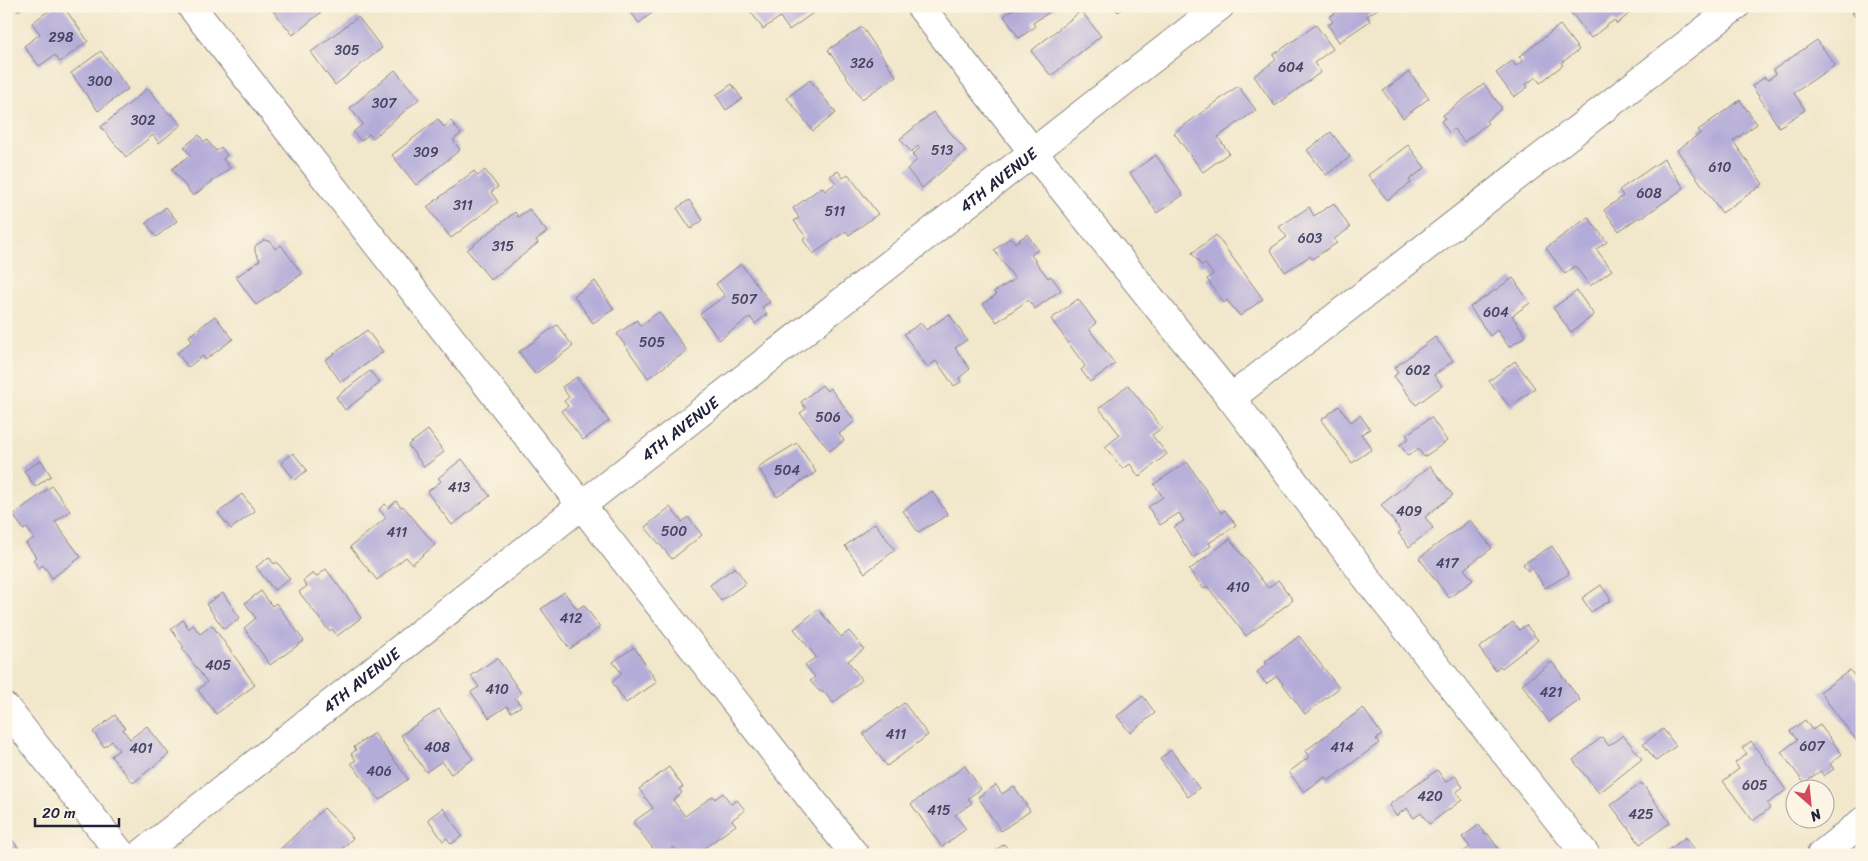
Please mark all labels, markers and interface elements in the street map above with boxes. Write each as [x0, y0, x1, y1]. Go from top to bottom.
house number: 298 [48, 25, 74, 50]
house number: 305 [334, 38, 360, 63]
house number: 326 [850, 51, 874, 76]
house number: 604 [1278, 55, 1304, 80]
house number: 300 [87, 69, 113, 94]
house number: 307 [372, 91, 397, 116]
house number: 302 [131, 108, 155, 133]
house number: 513 [931, 138, 953, 163]
street label: 4TH AVENUE [952, 139, 1045, 220]
house number: 309 [413, 140, 439, 165]
house number: 610 [1709, 155, 1732, 180]
house number: 608 [1636, 181, 1662, 206]
house number: 311 [453, 193, 473, 218]
house number: 511 [825, 199, 845, 224]
house number: 603 [1298, 226, 1323, 251]
house number: 315 [492, 234, 515, 259]
house number: 507 [731, 287, 758, 312]
house number: 604 [1483, 300, 1509, 325]
house number: 505 [639, 330, 665, 355]
house number: 602 [1406, 358, 1430, 383]
street label: 4TH AVENUE [634, 388, 726, 469]
house number: 506 [815, 405, 841, 430]
house number: 504 [774, 458, 800, 483]
house number: 413 [448, 475, 471, 500]
house number: 409 [1396, 499, 1422, 524]
house number: 500 [661, 519, 687, 544]
house number: 411 [387, 520, 407, 545]
house number: 417 [1436, 551, 1459, 576]
house number: 410 [1226, 575, 1250, 600]
house number: 412 [560, 606, 582, 631]
street label: 4TH AVENUE [315, 639, 408, 720]
house number: 405 [205, 653, 232, 678]
house number: 410 [485, 677, 509, 702]
house number: 421 [1540, 680, 1562, 705]
house number: 411 [886, 722, 906, 747]
house number: 607 [1800, 734, 1825, 759]
house number: 408 [424, 735, 451, 760]
house number: 414 [1330, 735, 1354, 760]
house number: 401 [129, 736, 153, 761]
house number: 406 [366, 759, 392, 784]
house number: 605 [1742, 773, 1768, 798]
north arrow [1786, 778, 1836, 828]
house number: 420 [1417, 784, 1443, 809]
scale bar [35, 796, 119, 828]
house number: 415 [927, 798, 951, 823]
text: 20 m [42, 800, 76, 826]
text: N [1805, 801, 1827, 829]
house number: 425 [1628, 802, 1654, 827]

